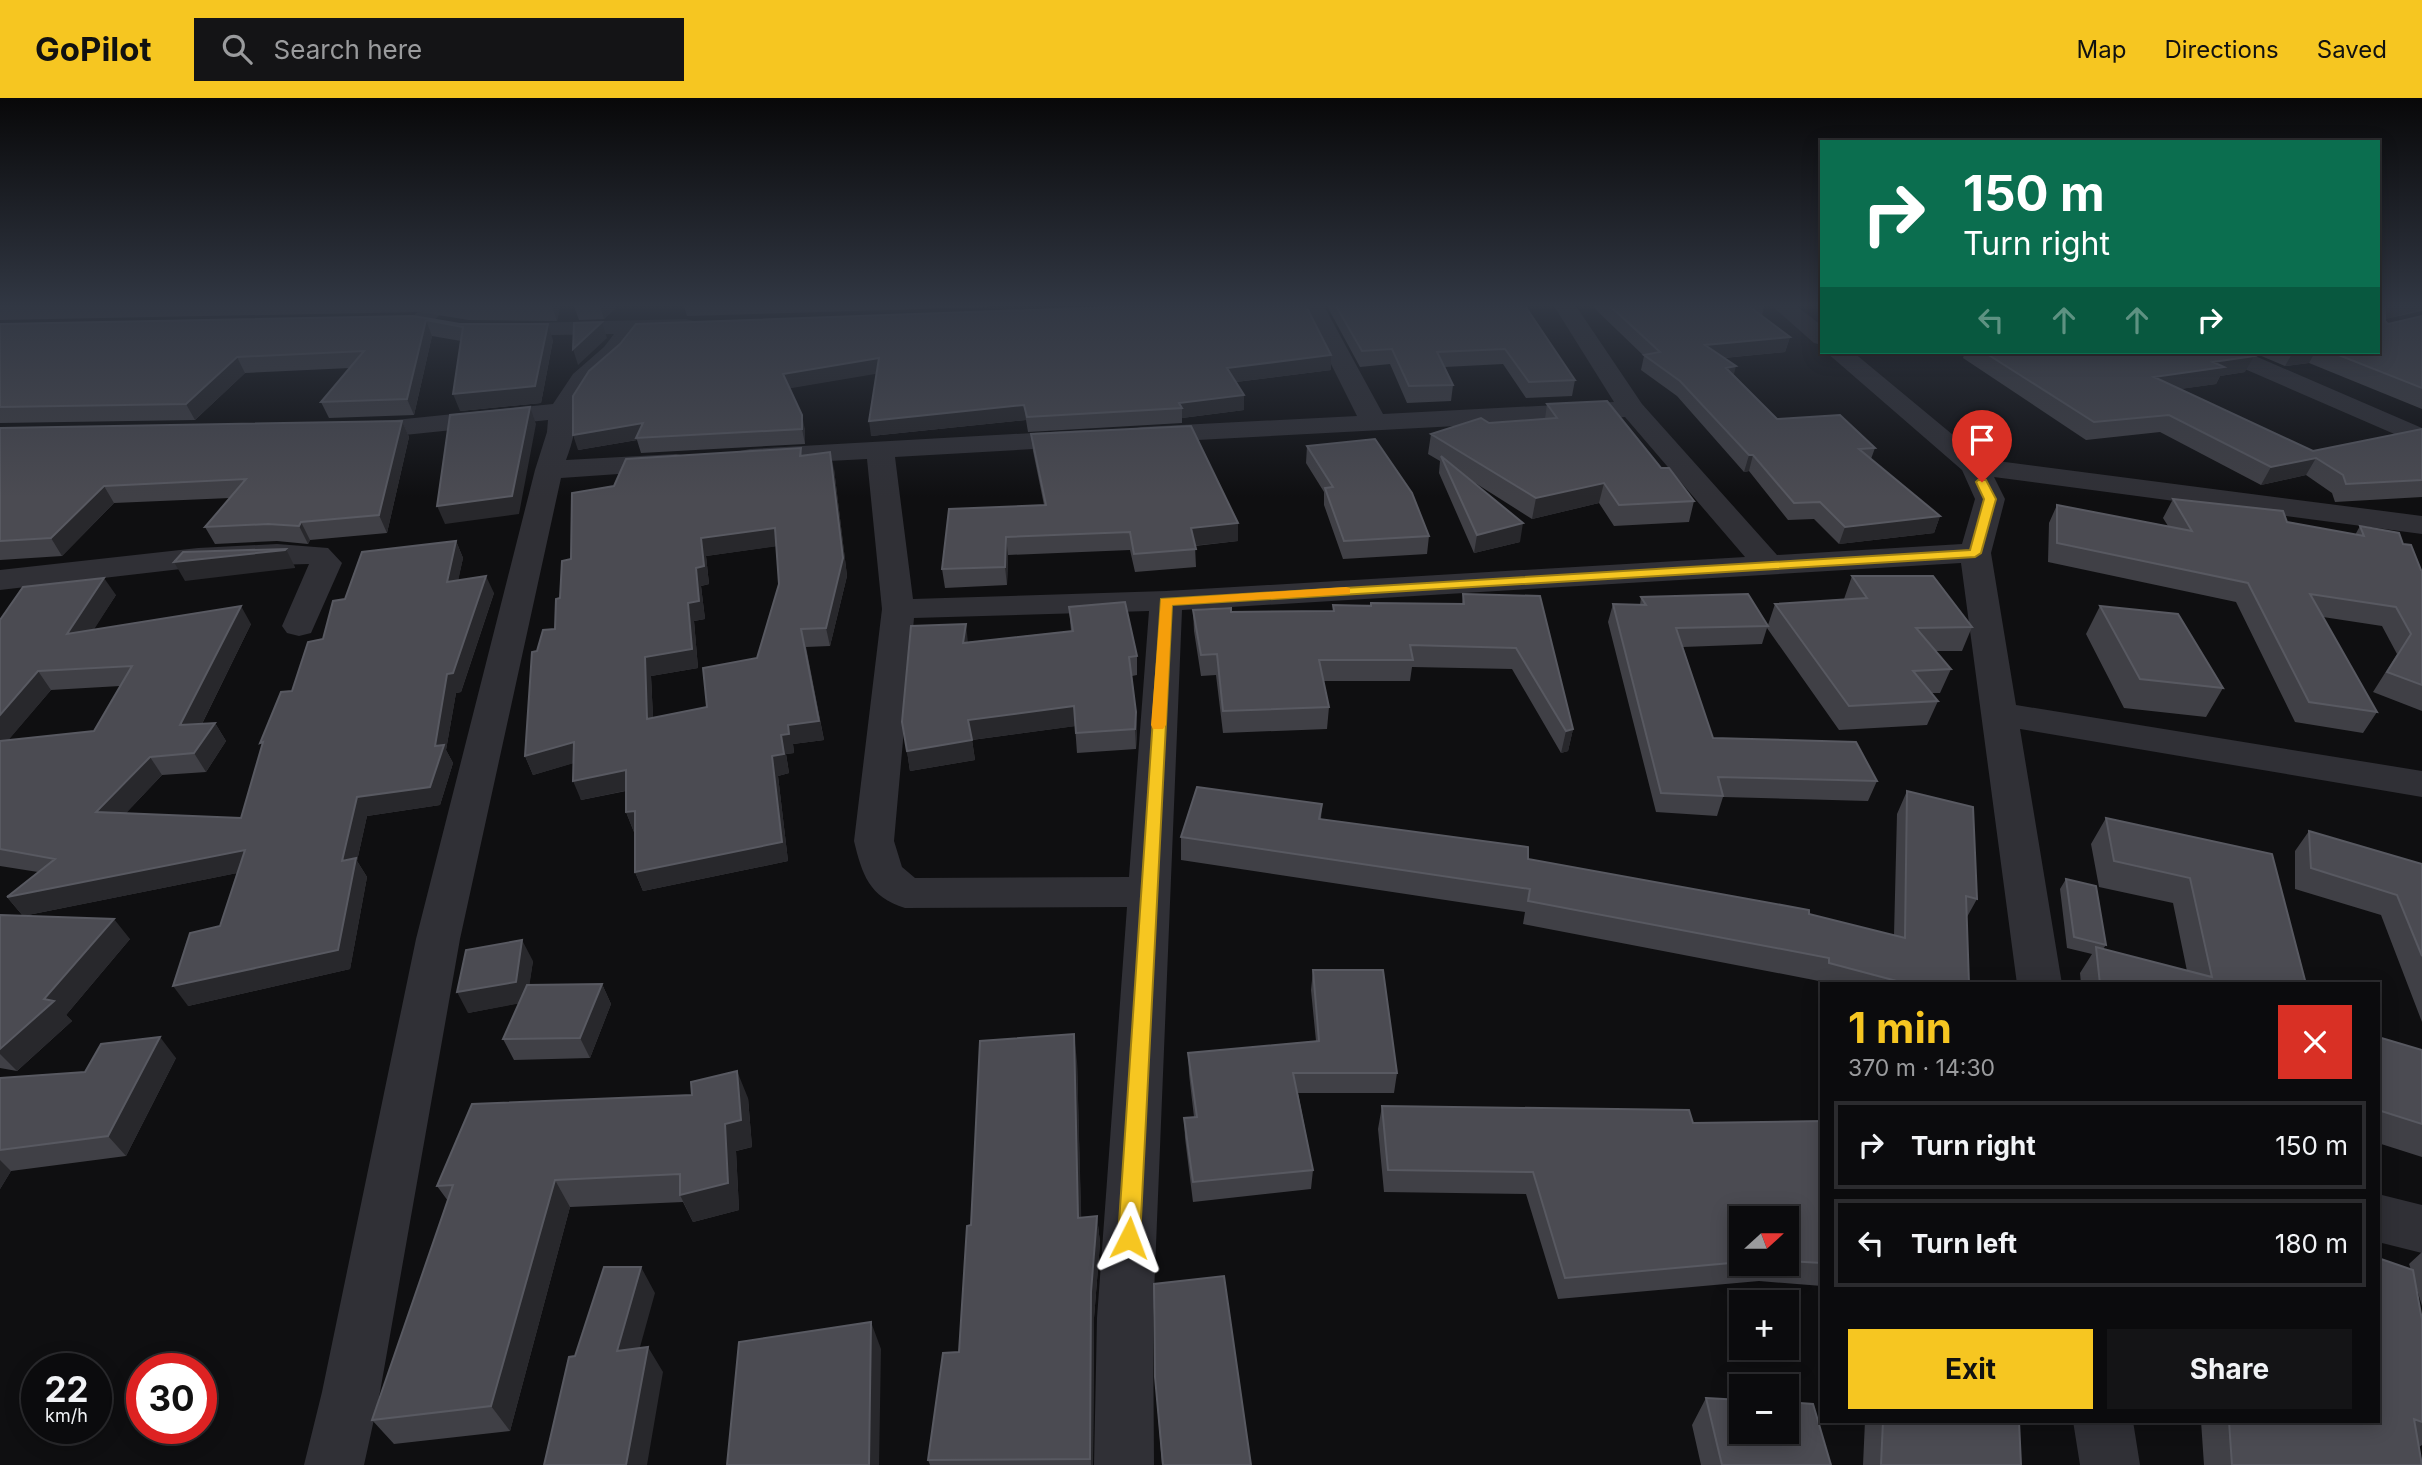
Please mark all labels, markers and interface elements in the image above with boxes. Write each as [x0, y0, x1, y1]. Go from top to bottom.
search box [194, 18, 684, 81]
text: GoPilot [35, 29, 152, 69]
icon: search [218, 30, 256, 68]
text: Search here [274, 34, 422, 65]
text: Map [2077, 35, 2126, 64]
text: Directions [2164, 35, 2279, 64]
text: Saved [2317, 35, 2387, 64]
text: 150 m [1963, 164, 2105, 223]
icon: right [1848, 168, 1939, 259]
text: Turn right [1963, 224, 2110, 263]
icon: left [1972, 301, 2010, 339]
icon: ahead [2045, 301, 2083, 339]
icon: ahead [2118, 301, 2156, 339]
icon: right [2191, 301, 2229, 339]
pin [1952, 410, 2012, 482]
icon: arrive [1963, 421, 2001, 459]
text: 1 min [1848, 1002, 1952, 1053]
button: close [2278, 1005, 2352, 1079]
text: 370 m · 14:30 [1848, 1054, 1995, 1082]
icon: right [1852, 1126, 1890, 1164]
text: Turn right [1911, 1130, 2036, 1161]
text: 150 m [2275, 1130, 2348, 1161]
position arrow [1092, 1201, 1166, 1275]
north arrow [1729, 1206, 1799, 1276]
map controls [1729, 1206, 1799, 1444]
icon: left [1852, 1224, 1890, 1262]
text: Turn left [1911, 1228, 2017, 1259]
text: 180 m [2275, 1228, 2348, 1259]
button: + [1729, 1290, 1799, 1360]
button: Exit [1848, 1329, 2093, 1409]
button: Share [2107, 1329, 2352, 1409]
speed limit sign: 30 [126, 1353, 217, 1444]
text: 22 [44, 1368, 89, 1410]
button: − [1729, 1374, 1799, 1444]
text: km/h [45, 1405, 88, 1426]

